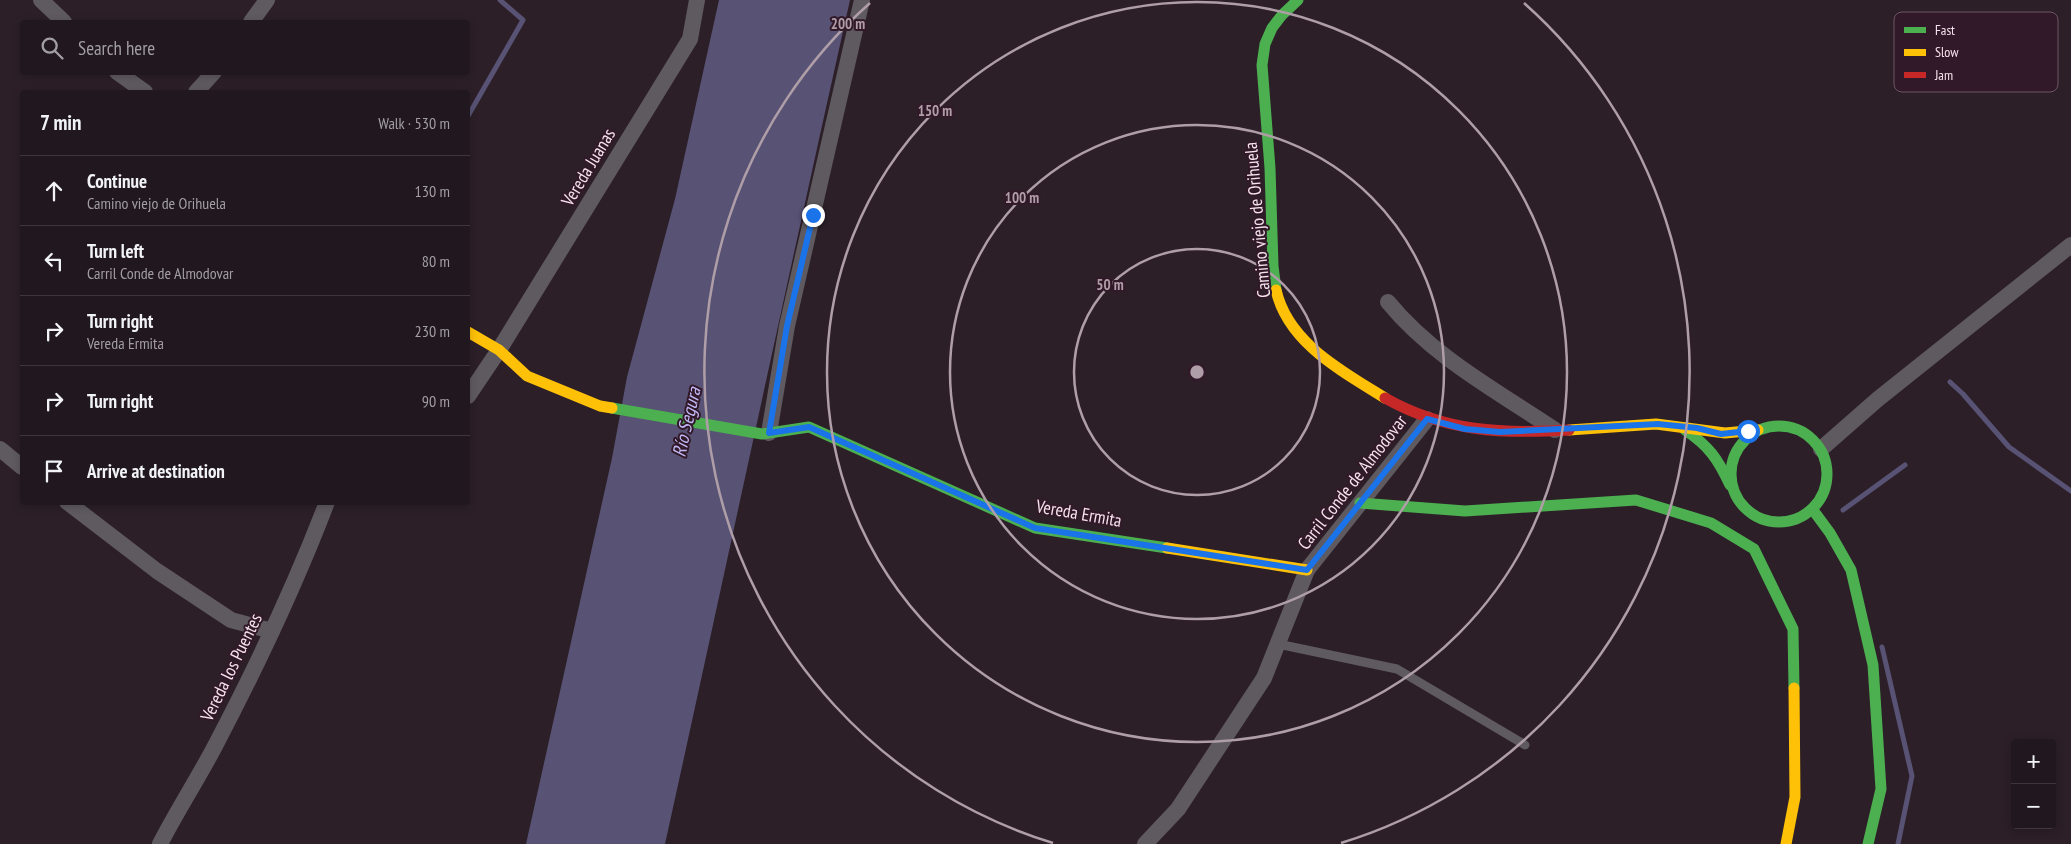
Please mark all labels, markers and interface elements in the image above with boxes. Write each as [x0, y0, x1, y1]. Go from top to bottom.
legend [1894, 12, 2058, 92]
text: 200 m [831, 14, 865, 33]
search box [20, 20, 470, 75]
text: Fast [1935, 21, 1955, 39]
icon: search [38, 34, 66, 62]
text: Search here [78, 36, 155, 60]
text: Slow [1935, 43, 1959, 61]
text: Jam [1934, 66, 1953, 84]
text: 150 m [918, 101, 952, 120]
text: 7 min [40, 109, 82, 136]
text: Walk · 530 m [378, 113, 450, 133]
street label: Vereda Juanas [555, 124, 620, 211]
street label: Camino viejo de Orihuela [1239, 141, 1275, 299]
text: Continue [87, 169, 147, 193]
icon: ahead [40, 177, 68, 205]
text: 130 m [415, 181, 450, 201]
text: 100 m [1005, 188, 1039, 207]
text: Camino viejo de Orihuela [87, 193, 226, 213]
route end [802, 204, 825, 227]
text: Turn left [87, 239, 144, 263]
icon: left [40, 247, 68, 275]
text: 80 m [422, 251, 450, 271]
text: Carril Conde de Almodovar [87, 263, 233, 283]
text: 50 m [1096, 275, 1124, 294]
text: Turn right [87, 309, 153, 333]
icon: right [40, 317, 68, 345]
text: 230 m [415, 321, 450, 341]
text: Vereda Ermita [87, 333, 164, 353]
centre of rings [1188, 363, 1206, 381]
water label: Río Segura [666, 384, 706, 459]
icon: right [40, 387, 68, 415]
text: Turn right [87, 389, 153, 413]
text: 90 m [422, 391, 450, 411]
street label: Carril Conde de Almodovar [1292, 410, 1412, 554]
route start [1737, 420, 1760, 443]
icon: arrive [40, 457, 68, 485]
text: Arrive at destination [87, 459, 225, 483]
street label: Vereda Ermita [1033, 494, 1124, 532]
street label: Vereda los Puentes [195, 609, 267, 726]
map controls [2011, 739, 2056, 829]
button: + [2011, 739, 2056, 784]
button: − [2011, 784, 2056, 829]

